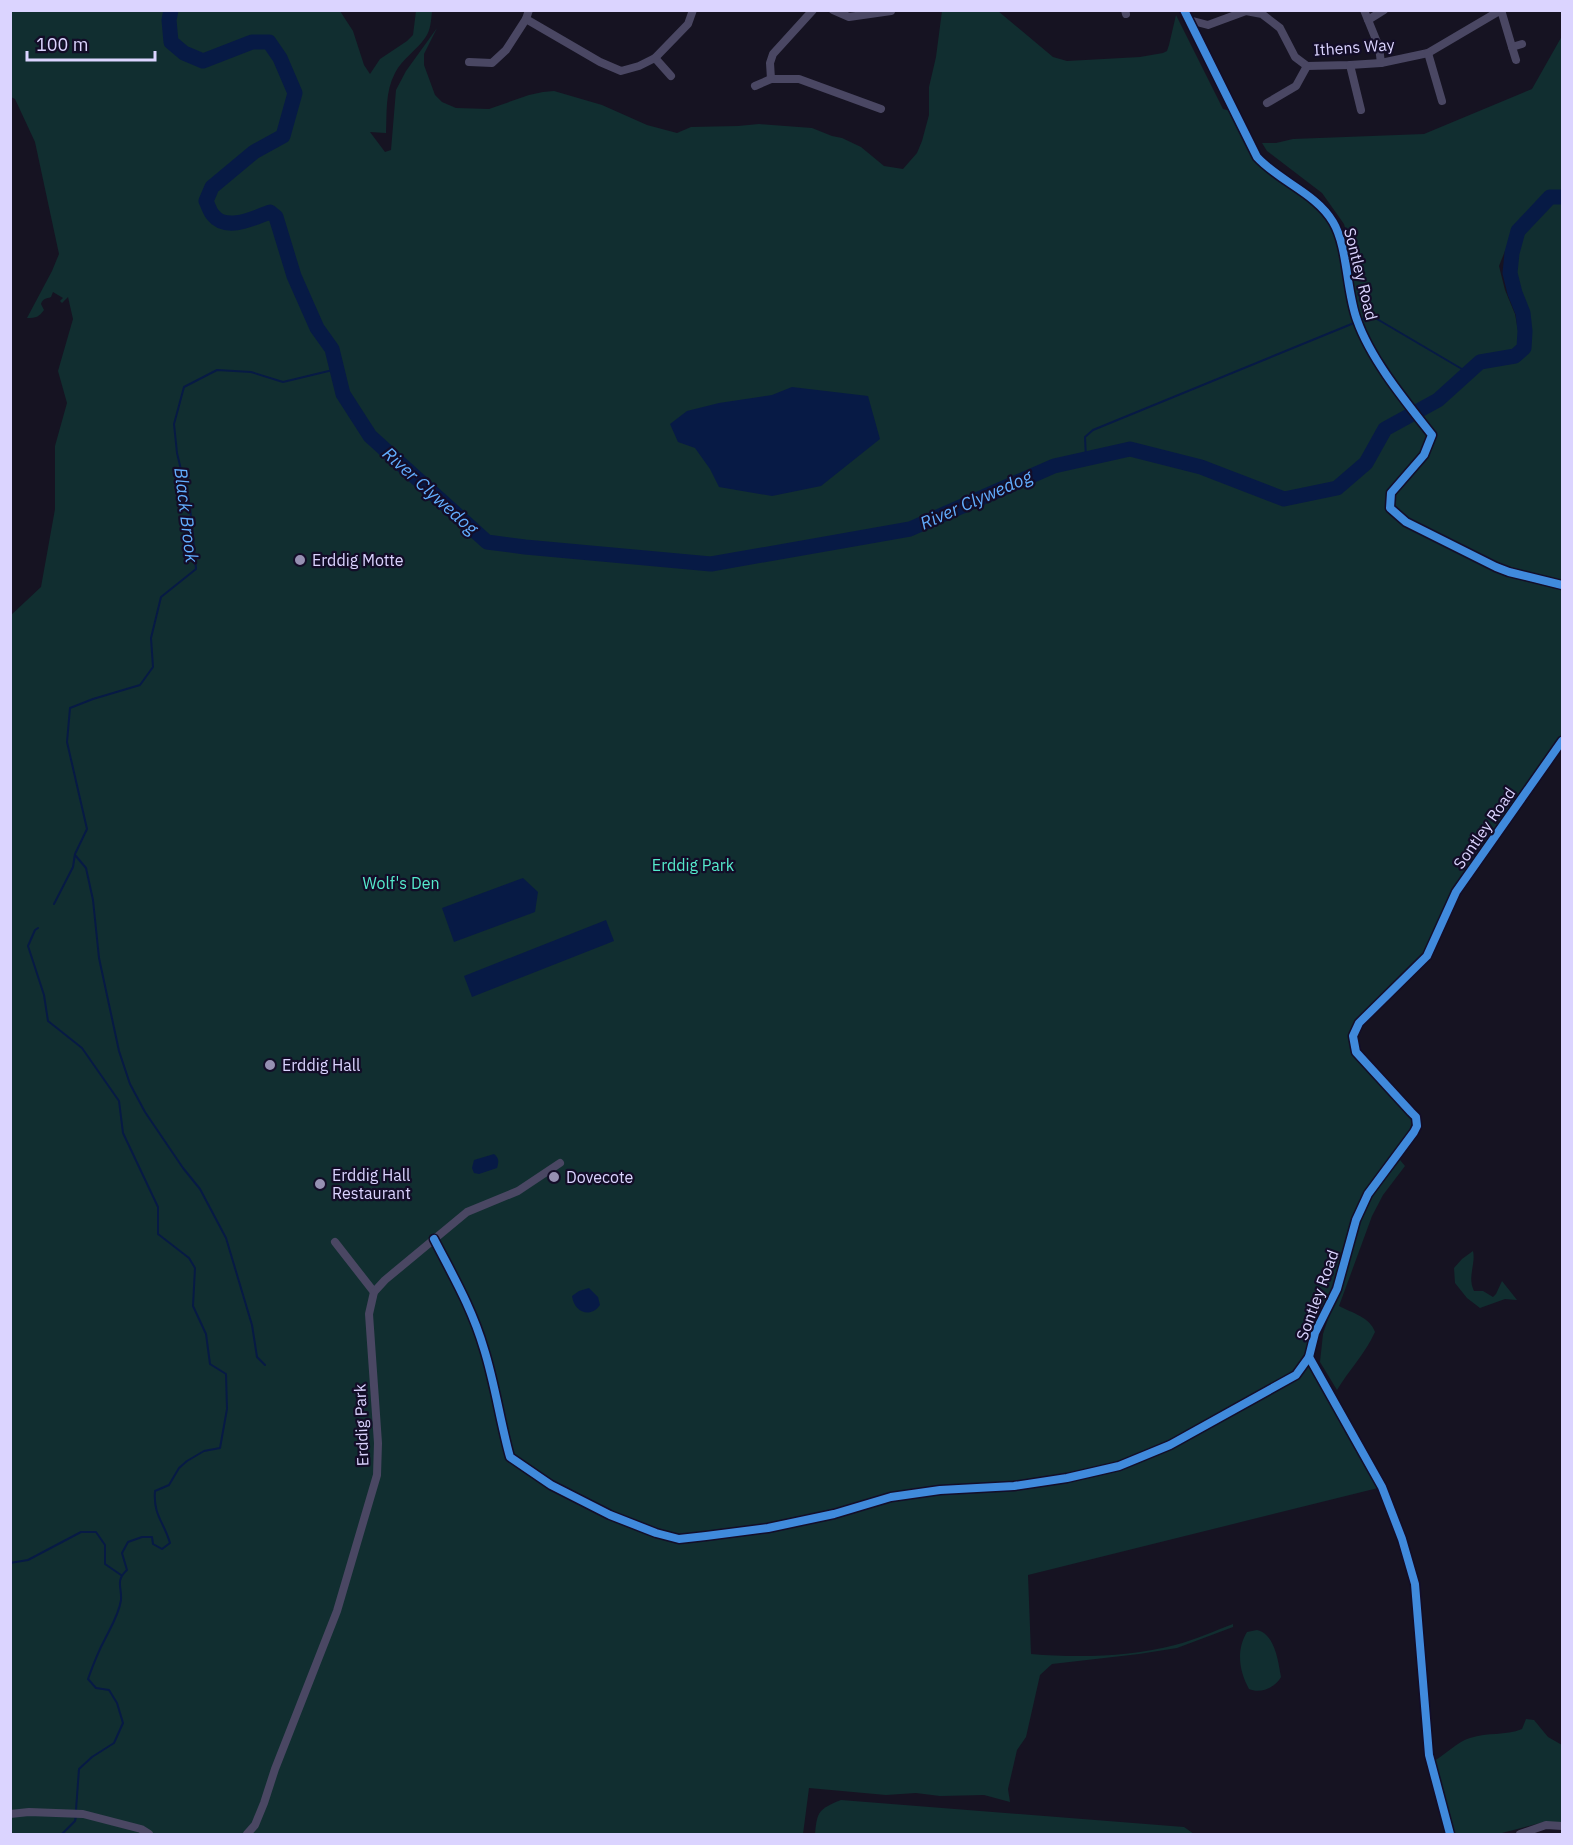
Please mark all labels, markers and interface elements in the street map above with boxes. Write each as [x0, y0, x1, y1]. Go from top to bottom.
scale bar [27, 24, 154, 62]
text: 100 m [36, 33, 88, 56]
street label: Ithens Way [1313, 34, 1395, 60]
street label: Sontley Road [1340, 226, 1382, 322]
water label: River Clywedog [378, 442, 483, 540]
water label: River Clywedog [916, 464, 1036, 535]
water label: Black Brook [169, 466, 204, 565]
place label: Erddig Motte [312, 550, 404, 570]
marker: Erddig Motte [293, 553, 307, 567]
street label: Sontley Road [1449, 784, 1519, 872]
park label: Erddig Park [652, 855, 735, 875]
park label: Wolf's Den [362, 873, 440, 893]
place label: Erddig Hall [282, 1055, 360, 1075]
marker: Erddig Hall [263, 1058, 277, 1072]
place label: Erddig Hall Restaurant [332, 1165, 411, 1203]
place label: Dovecote [566, 1167, 634, 1187]
marker: Dovecote [547, 1170, 561, 1184]
marker: Erddig Hall Restaurant [313, 1177, 327, 1191]
street label: Sontley Road [1291, 1247, 1343, 1343]
street label: Erddig Park [350, 1383, 372, 1466]

